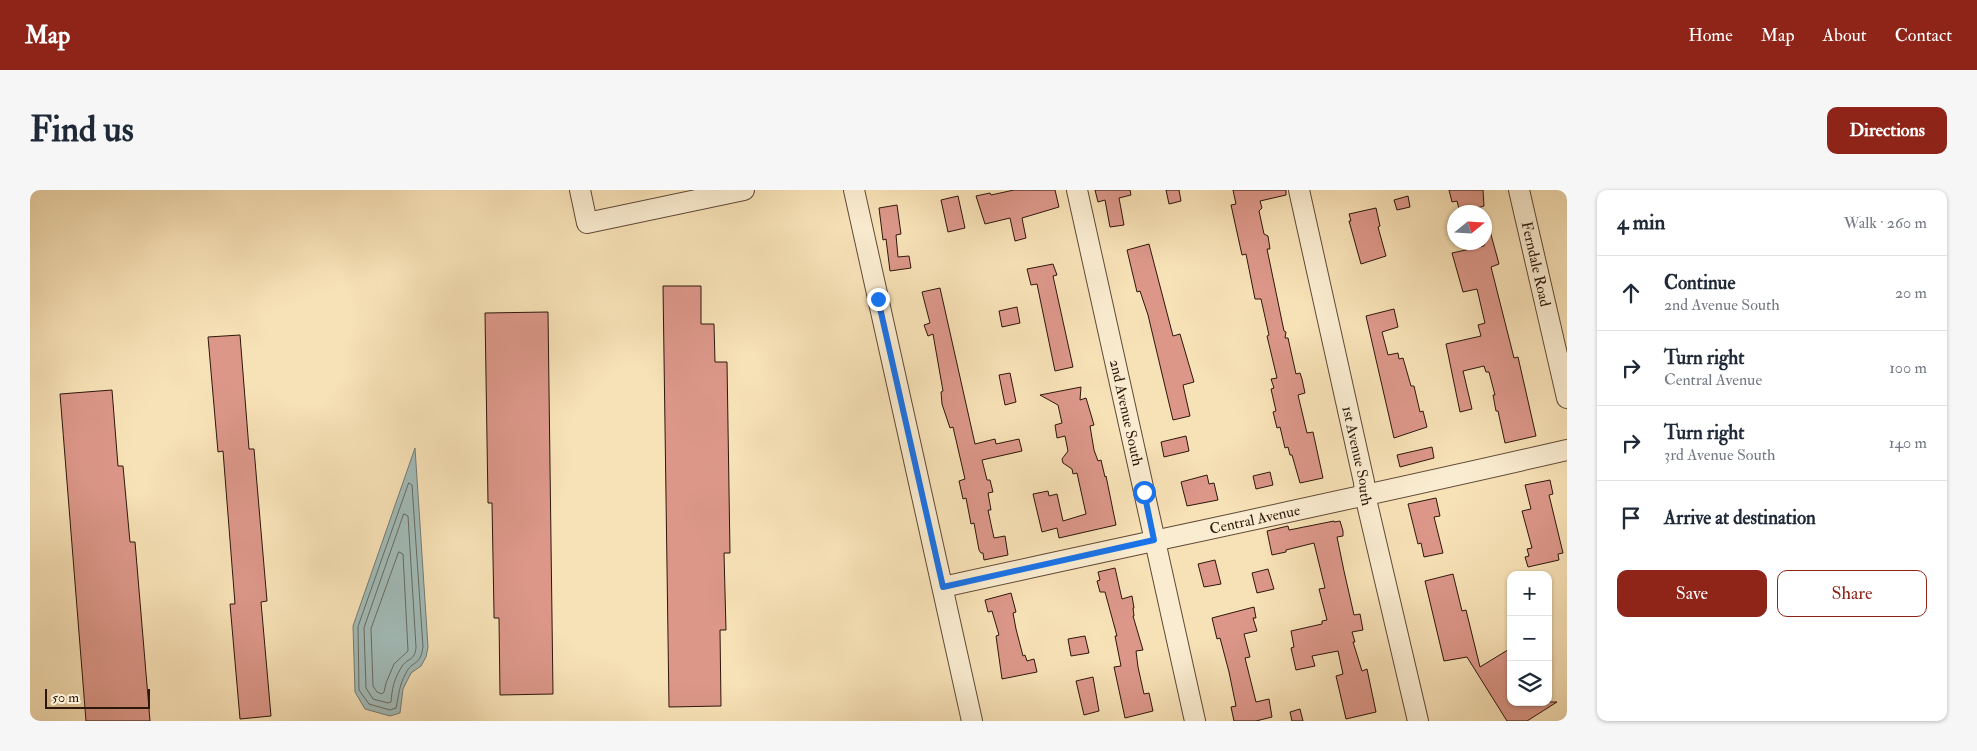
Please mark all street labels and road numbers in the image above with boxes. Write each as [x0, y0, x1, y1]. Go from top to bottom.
street label: Ferndale Road [1517, 220, 1555, 309]
street label: 2nd Avenue South [1105, 358, 1147, 468]
street label: 1st Avenue South [1337, 404, 1376, 508]
street label: Central Avenue [1208, 501, 1302, 539]

